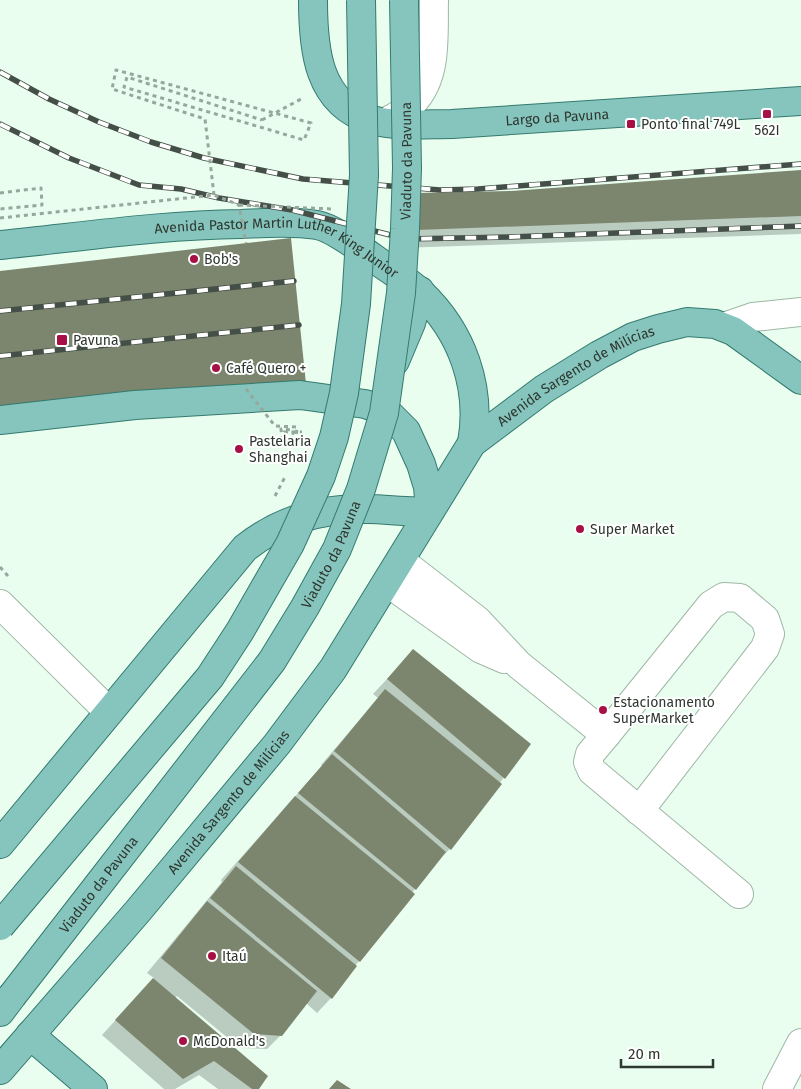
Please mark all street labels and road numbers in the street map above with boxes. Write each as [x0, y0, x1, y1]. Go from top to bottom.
street label: Viaduto da Pavuna [397, 102, 416, 220]
street label: Largo da Pavuna [505, 105, 610, 129]
street label: Avenida Pastor Martin Luther King Junior [154, 214, 402, 282]
street label: Avenida Sargento de Milícias [494, 322, 657, 430]
street label: Viaduto da Pavuna [297, 498, 364, 611]
street label: Avenida Sargento de Milícias [164, 726, 293, 878]
street label: Viaduto da Pavuna [56, 833, 141, 936]

